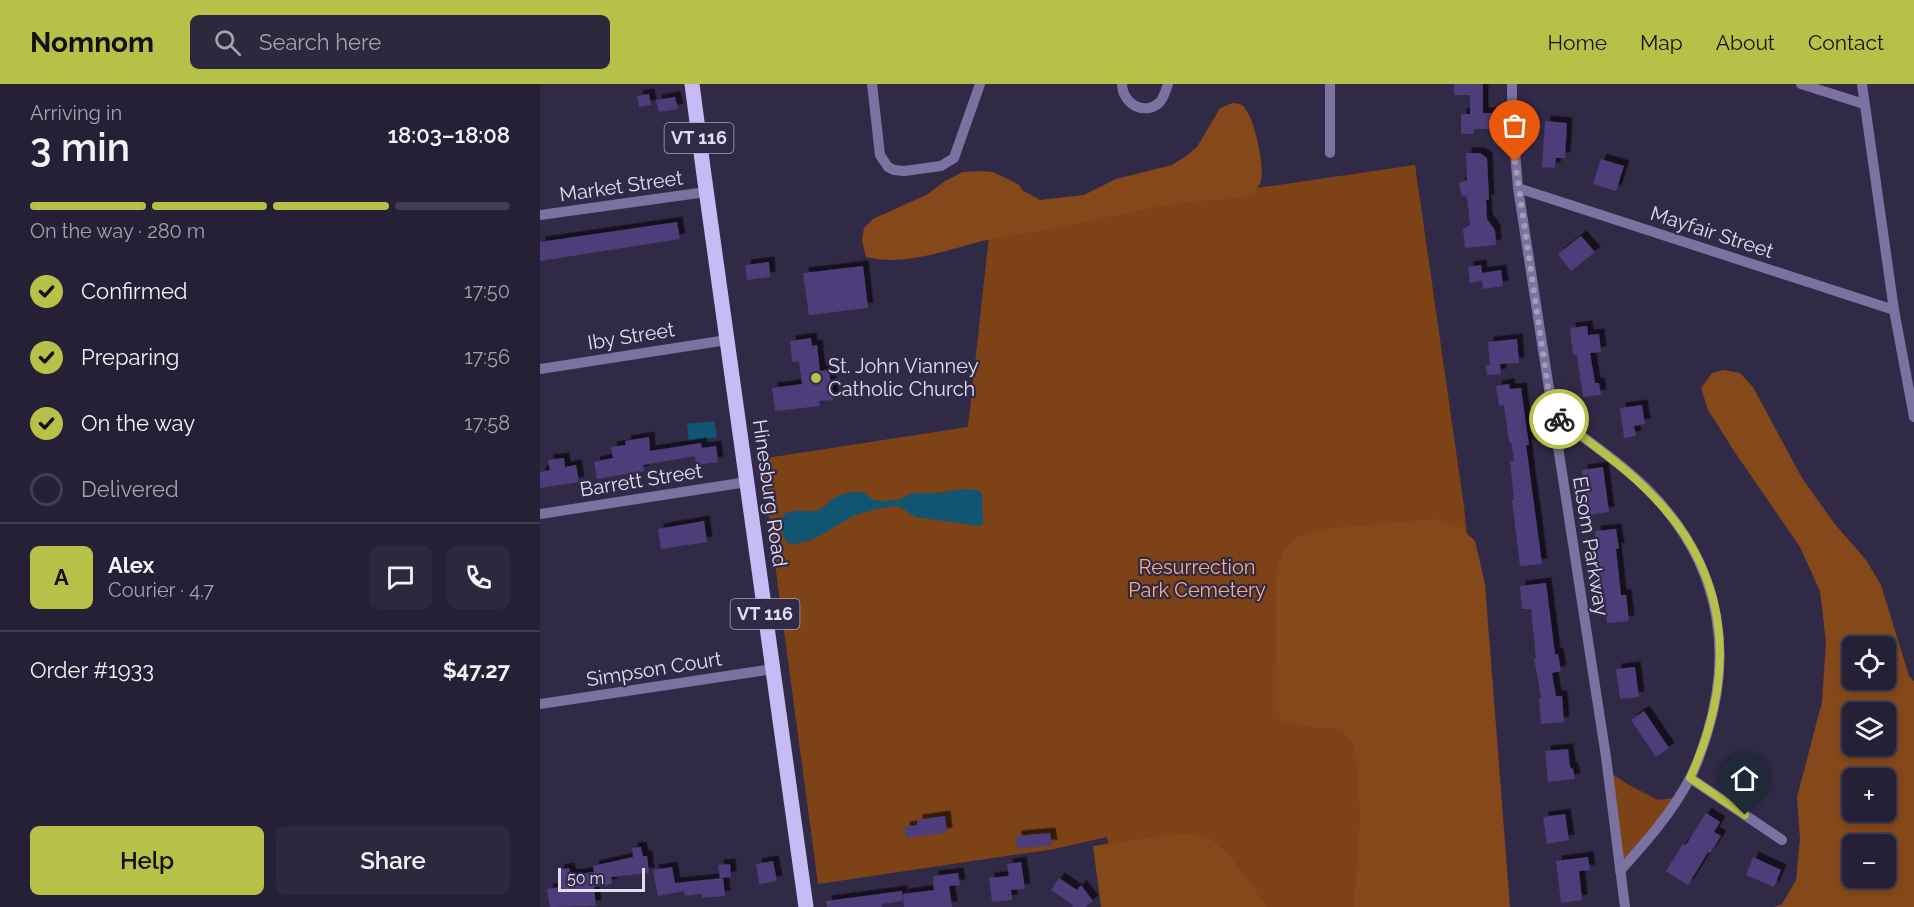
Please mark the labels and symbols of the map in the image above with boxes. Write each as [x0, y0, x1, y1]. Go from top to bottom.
pin [1489, 100, 1540, 162]
road number: VT 116 [664, 123, 734, 153]
street label: Market Street [558, 165, 685, 207]
street label: Mayfair Street [1648, 201, 1777, 263]
street label: Iby Street [586, 317, 677, 355]
place label: St. John Vianney Catholic Church [828, 354, 979, 401]
marker: St. John Vianney Catholic Church [809, 371, 823, 385]
courier [1529, 389, 1589, 449]
street label: Hinesburg Road [748, 418, 792, 568]
street label: Barrett Street [578, 458, 704, 502]
street label: Elsom Parkway [1568, 475, 1614, 618]
park label: Resurrection Park Cemetery [1128, 555, 1266, 602]
road number: VT 116 [730, 599, 800, 629]
street label: Simpson Court [585, 646, 724, 692]
pin [1719, 753, 1770, 815]
scale bar [558, 865, 645, 892]

